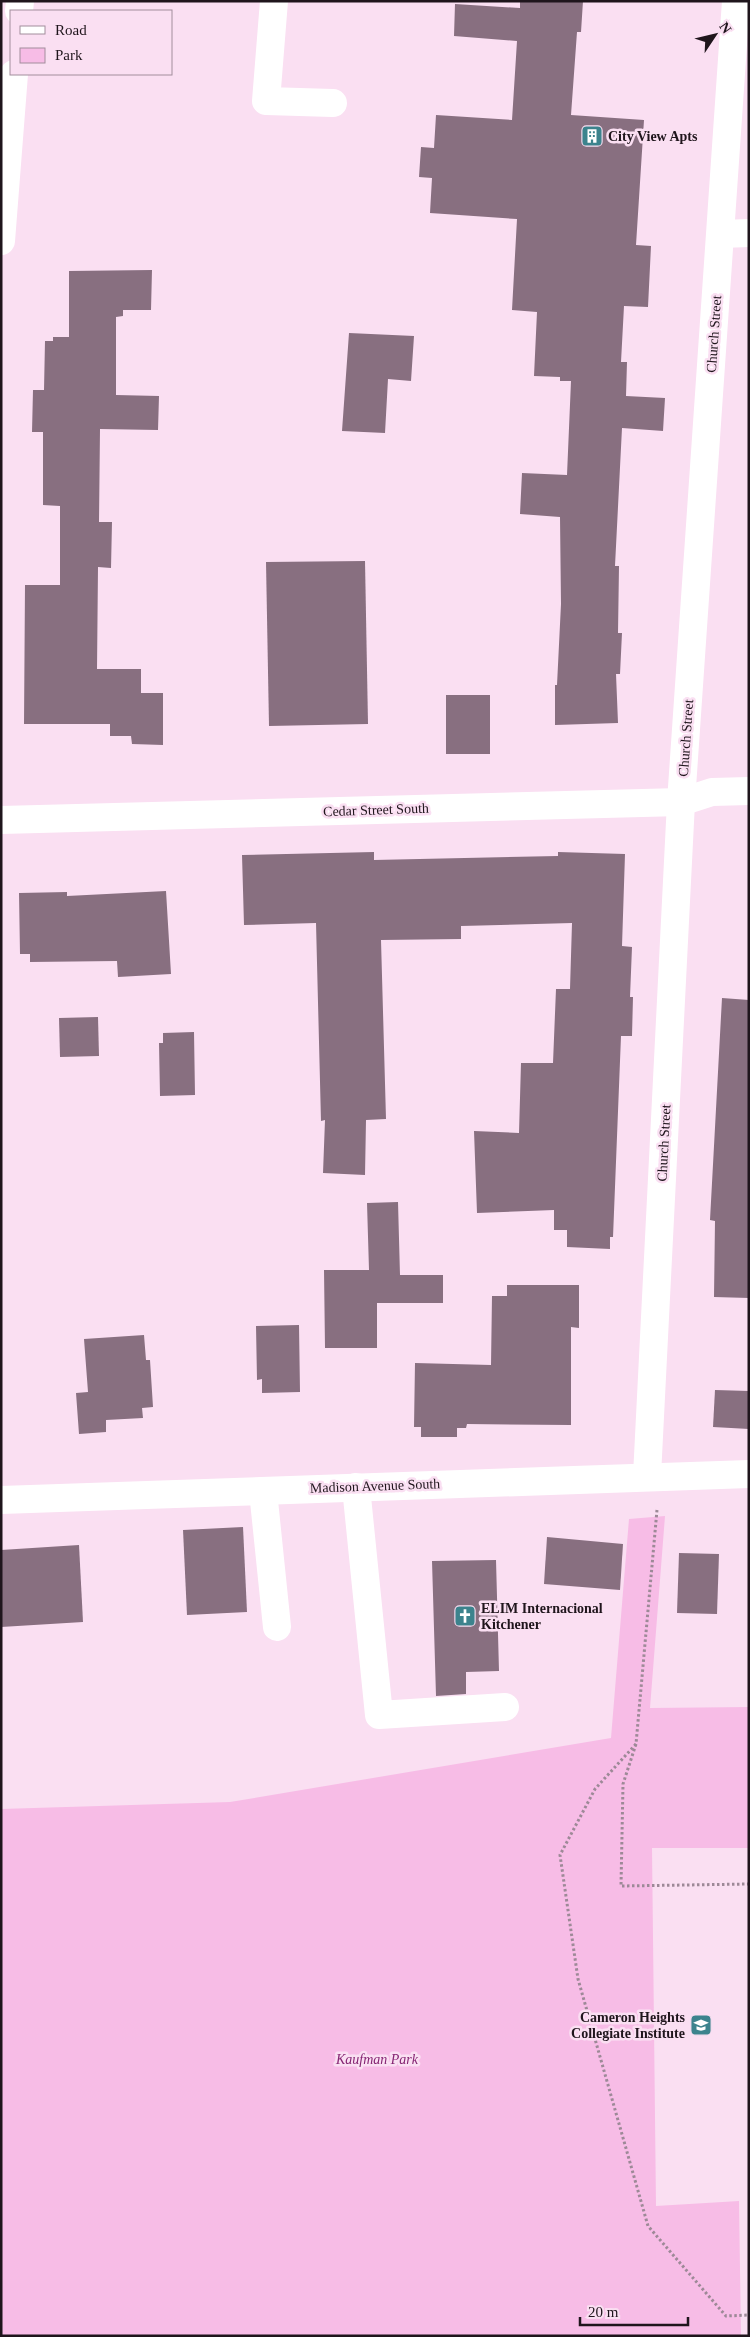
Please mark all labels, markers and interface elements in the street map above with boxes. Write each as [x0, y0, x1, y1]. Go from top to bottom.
legend [10, 10, 172, 75]
north arrow [690, 10, 740, 60]
text: N [716, 19, 734, 36]
text: Road [55, 22, 87, 38]
text: Park [55, 47, 83, 63]
building icon: City View Apts [580, 124, 604, 148]
place label: City View Apts [608, 129, 698, 144]
street label: Church Street [704, 295, 724, 373]
street label: Church Street [676, 699, 696, 777]
street label: Cedar Street South [323, 801, 429, 819]
street label: Church Street [654, 1104, 674, 1182]
street label: Madison Avenue South [310, 1476, 440, 1496]
place label: ELIM Internacional Kitchener [481, 1601, 603, 1632]
church icon: ELIM Internacional Kitchener [453, 1604, 477, 1628]
place label: Cameron Heights Collegiate Institute [571, 2010, 686, 2041]
school or university icon: Cameron Heights Collegiate Institute [689, 2013, 713, 2037]
park label: Kaufman Park [335, 2052, 419, 2067]
scale bar [580, 2294, 688, 2326]
text: 20 m [588, 2304, 619, 2320]

